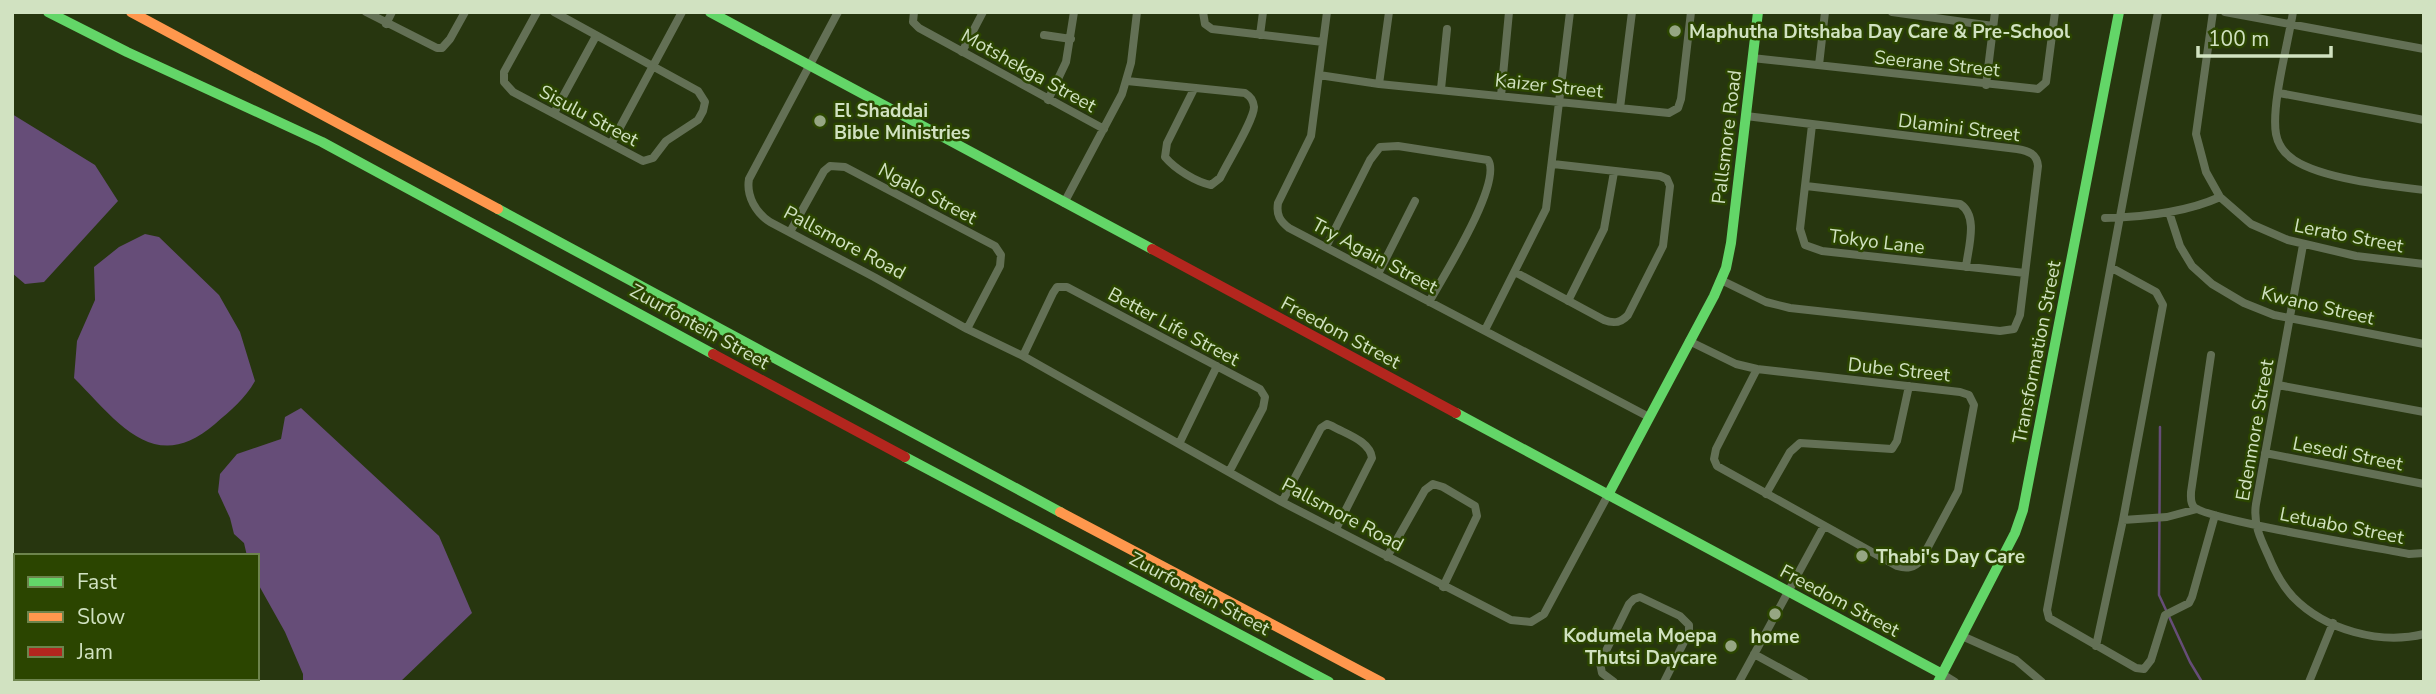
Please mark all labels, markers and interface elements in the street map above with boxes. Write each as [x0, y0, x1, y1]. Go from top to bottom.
scale bar [2198, 14, 2331, 58]
place label: Maphutha Ditshaba Day Care & Pre-School [1689, 19, 2070, 45]
street label: Motshekga Street [956, 23, 1101, 119]
marker: Maphutha Ditshaba Day Care & Pre-School [1667, 23, 1683, 39]
text: 100 m [2208, 25, 2269, 53]
street label: Seerane Street [1873, 44, 2001, 84]
street label: Kaizer Street [1494, 67, 1605, 105]
street label: Pallsmore Road [1706, 69, 1748, 206]
street label: Sisulu Street [534, 79, 643, 153]
place label: El Shaddai Bible Ministries [834, 98, 970, 146]
street label: Dlamini Street [1897, 108, 2022, 148]
marker: El Shaddai Bible Ministries [812, 113, 828, 129]
street label: Ngalo Street [874, 157, 982, 231]
street label: Pallsmore Road [779, 200, 910, 286]
street label: Try Again Street [1307, 212, 1442, 300]
street label: Lerato Street [2292, 213, 2406, 259]
street label: Tokyo Lane [1828, 223, 1926, 261]
street label: Transformation Street [2007, 258, 2068, 446]
street label: Zuurfontein Street [625, 278, 774, 376]
street label: Kwano Street [2259, 280, 2377, 332]
street label: Better Life Street [1103, 281, 1244, 373]
street label: Freedom Street [1276, 290, 1405, 375]
street label: Dube Street [1846, 352, 1952, 388]
street label: Edenmore Street [2230, 357, 2280, 503]
street label: Lesedi Street [2290, 431, 2405, 477]
street label: Pallsmore Road [1277, 472, 1408, 558]
street label: Letuabo Street [2277, 501, 2407, 551]
place label: Thabi's Day Care [1876, 544, 2025, 570]
street label: Zuurfontein Street [1125, 546, 1275, 642]
marker: Thabi's Day Care [1854, 548, 1870, 564]
legend [14, 554, 259, 680]
street label: Freedom Street [1775, 558, 1904, 643]
text: Fast [77, 568, 117, 596]
text: Slow [77, 603, 126, 631]
marker: home [1767, 606, 1783, 622]
place label: Kodumela Moepa Thutsi Daycare [1563, 623, 1717, 671]
place label: home [1750, 624, 1800, 650]
text: Jam [76, 638, 113, 666]
marker: Kodumela Moepa Thutsi Daycare [1723, 638, 1739, 654]

